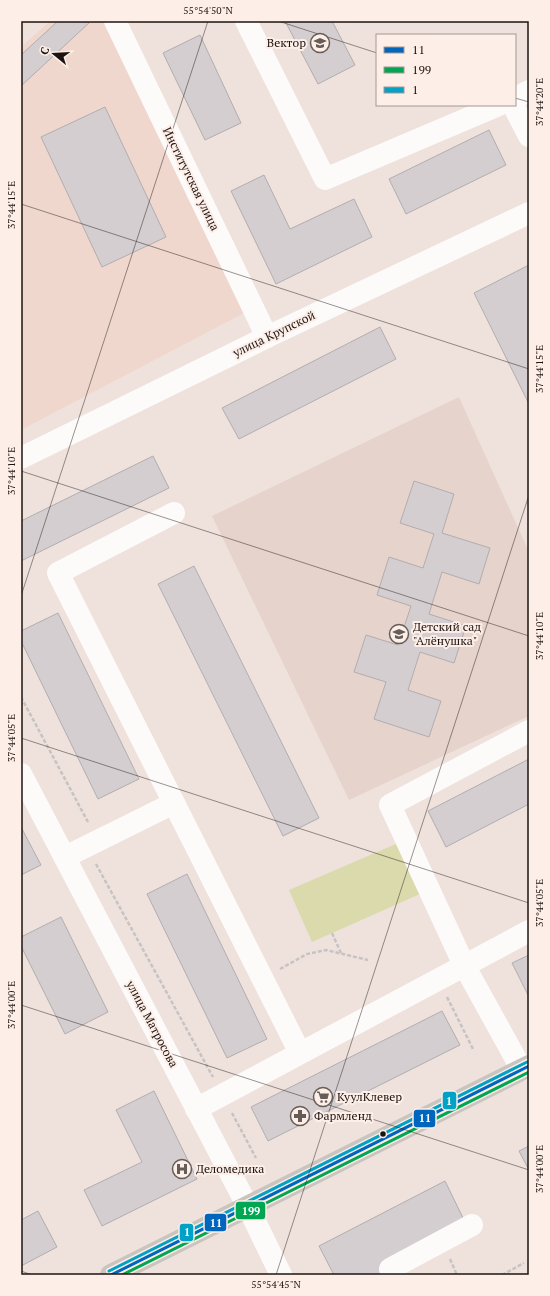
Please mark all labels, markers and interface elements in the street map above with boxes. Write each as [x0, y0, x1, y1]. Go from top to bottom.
text: 55°54'50"N [183, 4, 233, 17]
school or university icon: Вектор [309, 32, 331, 54]
north arrow [34, 34, 74, 74]
legend [376, 34, 516, 106]
place label: Вектор [267, 35, 306, 50]
text: 11 [412, 42, 425, 57]
text: С [37, 45, 52, 56]
text: 199 [412, 62, 431, 77]
text: 37°44'20"E [533, 78, 546, 126]
text: 1 [412, 82, 418, 97]
street label: Институтская улица [160, 125, 223, 233]
text: 37°44'15"E [5, 181, 18, 229]
street label: улица Крупской [229, 307, 317, 360]
text: 37°44'15"E [533, 345, 546, 393]
text: 37°44'10"E [5, 447, 18, 495]
text: 37°44'10"E [533, 612, 546, 660]
place label: Детский сад "Алёнушка" [413, 619, 481, 648]
school or university icon: Детский сад "Алёнушка" [388, 623, 410, 645]
text: 37°44'05"E [5, 714, 18, 762]
text: 37°44'05"E [533, 879, 546, 927]
street label: улица Матросова [123, 977, 182, 1070]
text: 37°44'00"E [5, 981, 18, 1029]
supermarket icon: КуулКлевер [312, 1086, 334, 1108]
place label: КуулКлевер [337, 1089, 402, 1104]
line badge: 1 [442, 1091, 457, 1110]
text: 1 [446, 1094, 452, 1108]
pharmacy icon: Фармленд [289, 1105, 311, 1127]
place label: Фармленд [314, 1108, 372, 1123]
line badge: 11 [413, 1109, 436, 1128]
text: 11 [419, 1111, 431, 1125]
unlabelled marker [378, 1129, 388, 1139]
text: 37°44'00"E [533, 1145, 546, 1193]
hospital icon: Деломедика [171, 1158, 193, 1180]
place label: Деломедика [196, 1161, 264, 1176]
line badge: 199 [235, 1201, 266, 1220]
text: 199 [242, 1204, 260, 1218]
line badge: 11 [204, 1213, 227, 1232]
text: 11 [210, 1216, 222, 1230]
line badge: 1 [179, 1223, 194, 1242]
text: 1 [184, 1225, 190, 1239]
text: 55°54'45"N [251, 1278, 301, 1291]

